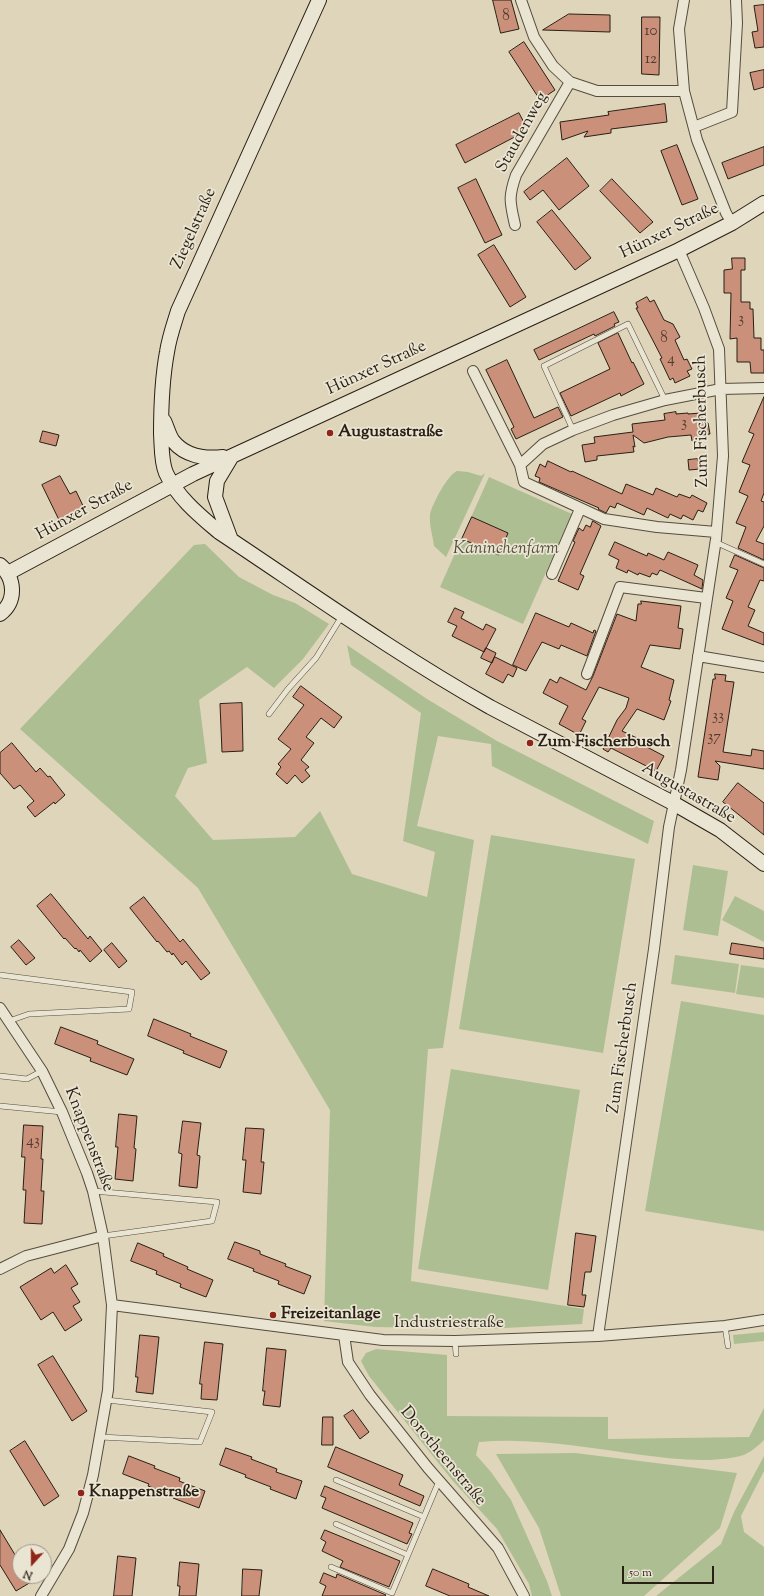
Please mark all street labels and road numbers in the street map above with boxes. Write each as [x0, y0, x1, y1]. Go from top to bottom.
street label: Staudenweg [493, 89, 553, 177]
street label: Ziegelstraße [168, 185, 222, 273]
street label: Hünxer Straße [617, 199, 723, 265]
street label: Hünxer Straße [324, 337, 430, 401]
street label: Zum Fischerbusch [692, 355, 714, 487]
street label: Hünxer Straße [33, 476, 137, 546]
street label: Augustastraße [637, 759, 739, 829]
street label: Zum Fischerbusch [605, 981, 643, 1115]
street label: Knappenstraße [59, 1085, 117, 1195]
street label: Industriestraße [394, 1314, 504, 1334]
street label: Dorotheenstraße [395, 1403, 489, 1511]

